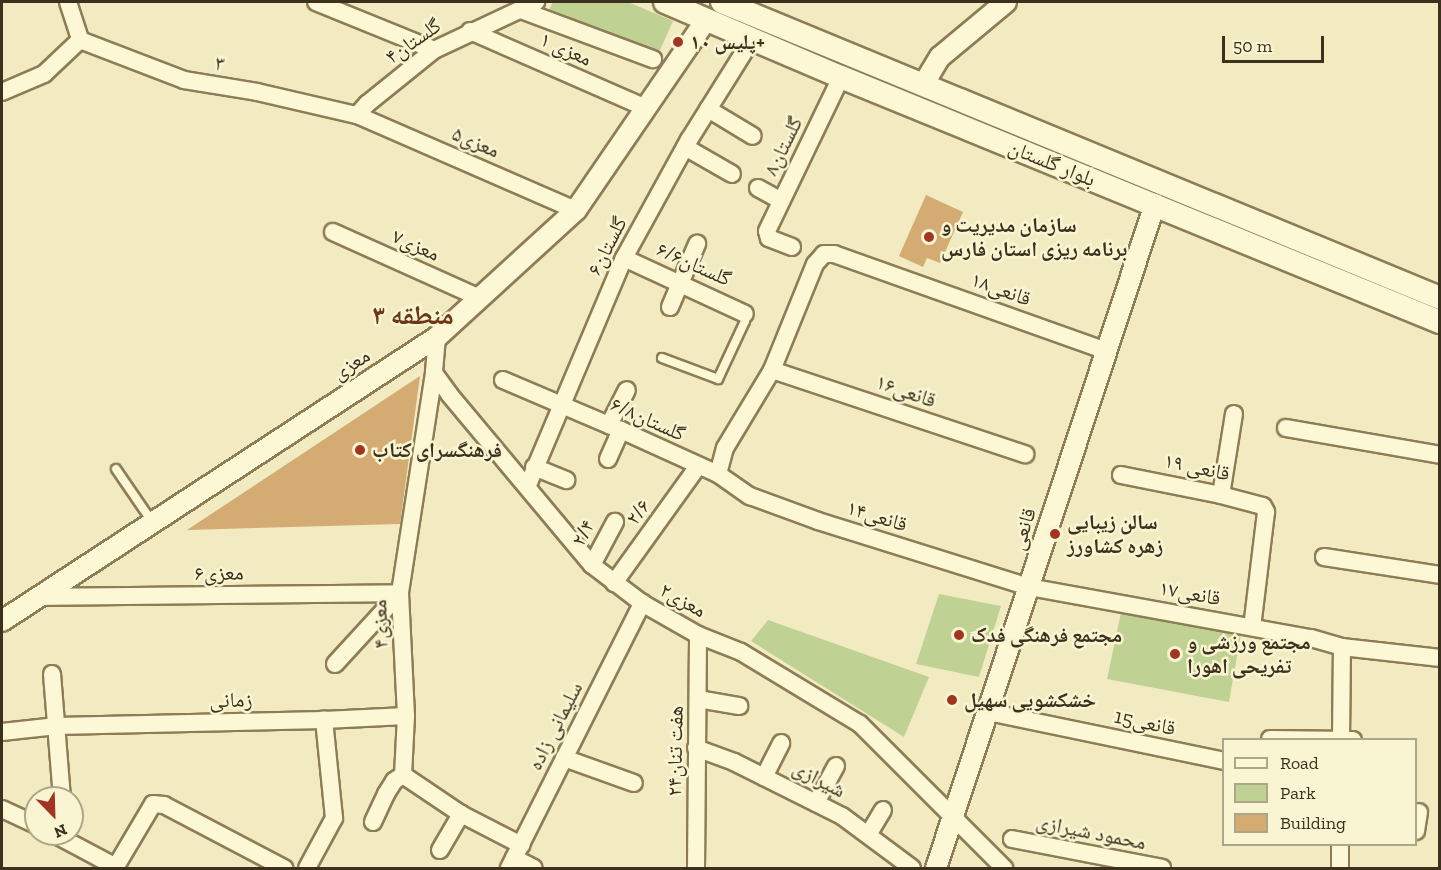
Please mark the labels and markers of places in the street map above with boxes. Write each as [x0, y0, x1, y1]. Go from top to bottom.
place label: پلیس ۱۰+ [690, 29, 765, 55]
marker: پلیس ۱۰+ [671, 35, 685, 49]
place label: سازمان مدیریت و برنامه ریزی استان فارس [941, 212, 1127, 262]
marker: سازمان مدیریت و برنامه ریزی استان فارس [922, 230, 936, 244]
place label: فرهنگسرای کتاب [372, 437, 502, 463]
marker: فرهنگسرای کتاب [353, 443, 367, 457]
place label: سالن زیبایی زهره کشاورز [1067, 509, 1163, 559]
marker: سالن زیبایی زهره کشاورز [1048, 527, 1062, 541]
place label: مجتمع فرهنگی فدک [971, 622, 1122, 648]
marker: مجتمع فرهنگی فدک [952, 628, 966, 642]
place label: مجتمع ورزشی و تفریحی اهورا [1187, 629, 1311, 679]
marker: مجتمع ورزشی و تفریحی اهورا [1168, 647, 1182, 661]
place label: خشکشویی سهیل [964, 687, 1096, 713]
marker: خشکشویی سهیل [945, 693, 959, 707]

